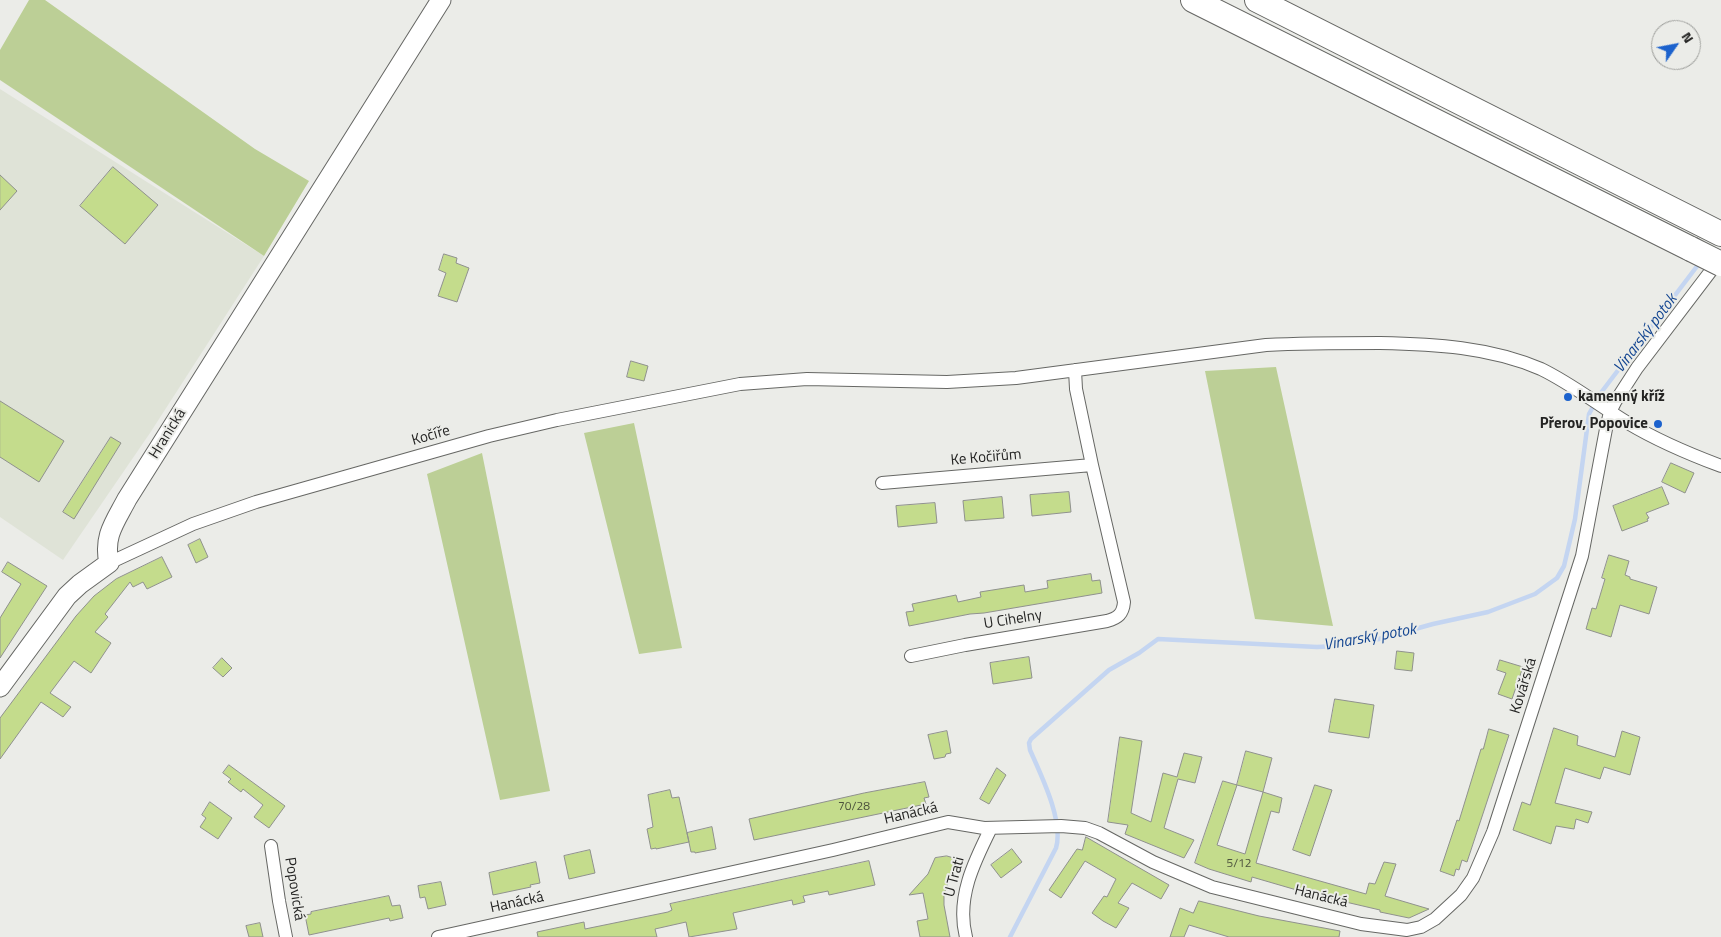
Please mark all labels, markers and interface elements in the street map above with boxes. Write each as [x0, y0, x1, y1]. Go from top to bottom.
north arrow [1651, 20, 1701, 70]
text: N [1677, 27, 1700, 47]
water label: Vinarský potok [1610, 291, 1682, 377]
place label: kamenný kříž [1578, 388, 1665, 406]
marker: kamenný kříž [1562, 391, 1574, 403]
street label: Hranická [146, 406, 190, 462]
place label: Přerov, Popovice [1540, 415, 1648, 433]
marker: Přerov, Popovice [1652, 418, 1664, 430]
street label: Kočíře [410, 422, 452, 450]
street label: Ke Kočiřům [950, 446, 1022, 470]
street label: U Cihelny [983, 607, 1043, 633]
water label: Vinarský potok [1322, 620, 1418, 656]
street label: Kovářská [1507, 656, 1541, 716]
street label: Hanácká [882, 799, 940, 829]
house number: 70/28 [838, 800, 870, 814]
street label: U Trati [941, 855, 969, 899]
street label: Popovická [280, 856, 308, 922]
house number: 5/12 [1226, 857, 1252, 871]
street label: Hanácká [1292, 882, 1350, 912]
street label: Hanácká [489, 889, 545, 917]

